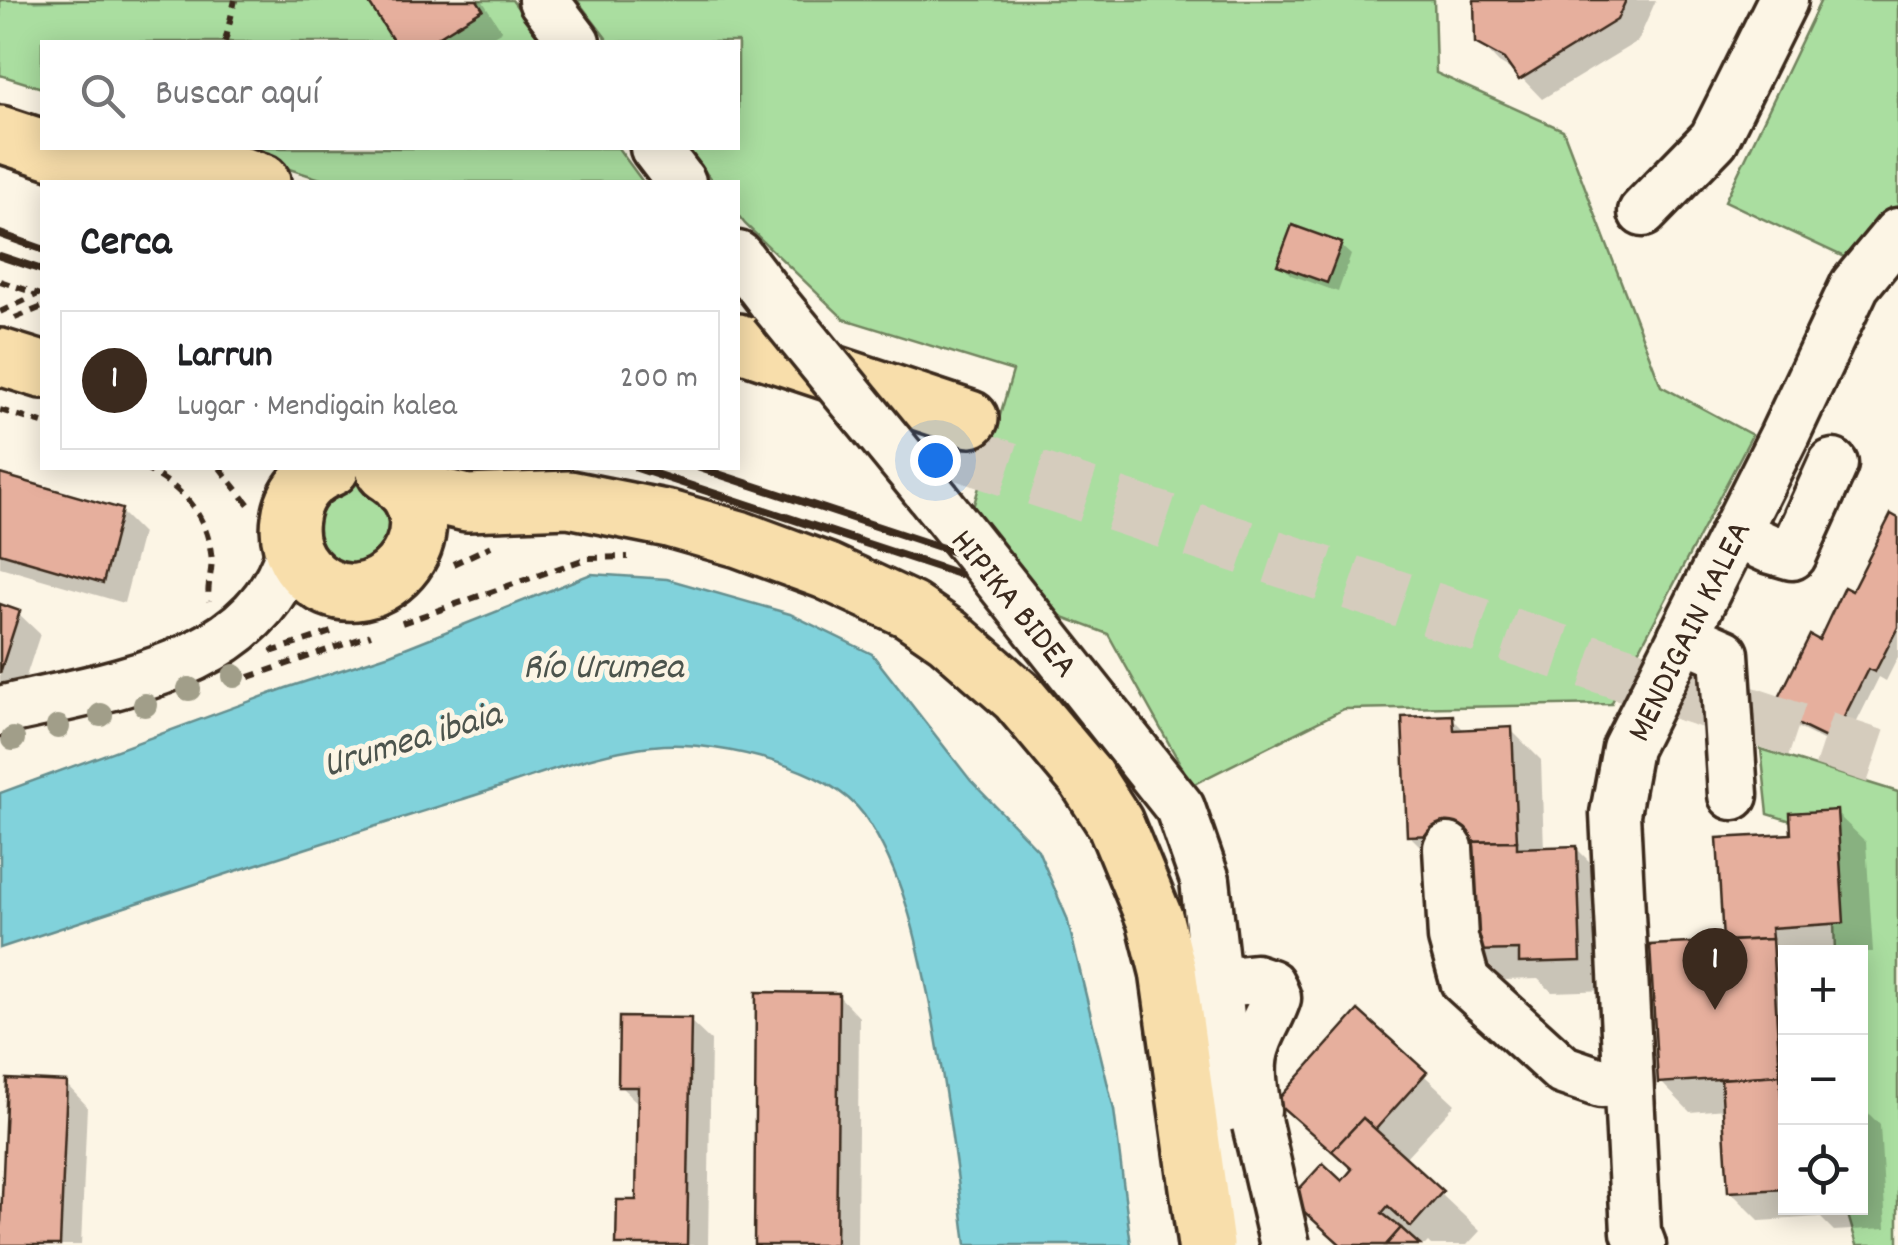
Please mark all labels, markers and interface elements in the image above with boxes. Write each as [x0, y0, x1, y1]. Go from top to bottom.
search box [40, 40, 740, 150]
icon: search [75, 68, 130, 123]
text: Buscar aquí [155, 68, 319, 123]
text: Cerca [80, 215, 171, 275]
text: Larrun [177, 330, 273, 385]
text: 1 [111, 357, 118, 403]
text: 200 m [620, 357, 698, 403]
text: Lugar · Mendigain kalea [177, 385, 457, 431]
your location [910, 435, 961, 486]
street label: MENDIGAIN KALEA [1616, 513, 1767, 751]
street label: HIPIKA BIDEA [936, 520, 1088, 691]
water label: Río Urumea [523, 642, 685, 697]
water label: Urumea ibaia [317, 688, 511, 795]
pin: 1 [1682, 928, 1748, 1010]
map controls [1778, 945, 1868, 1215]
button: + [1778, 945, 1868, 1035]
button: − [1778, 1035, 1868, 1125]
button: locate [1778, 1125, 1868, 1215]

